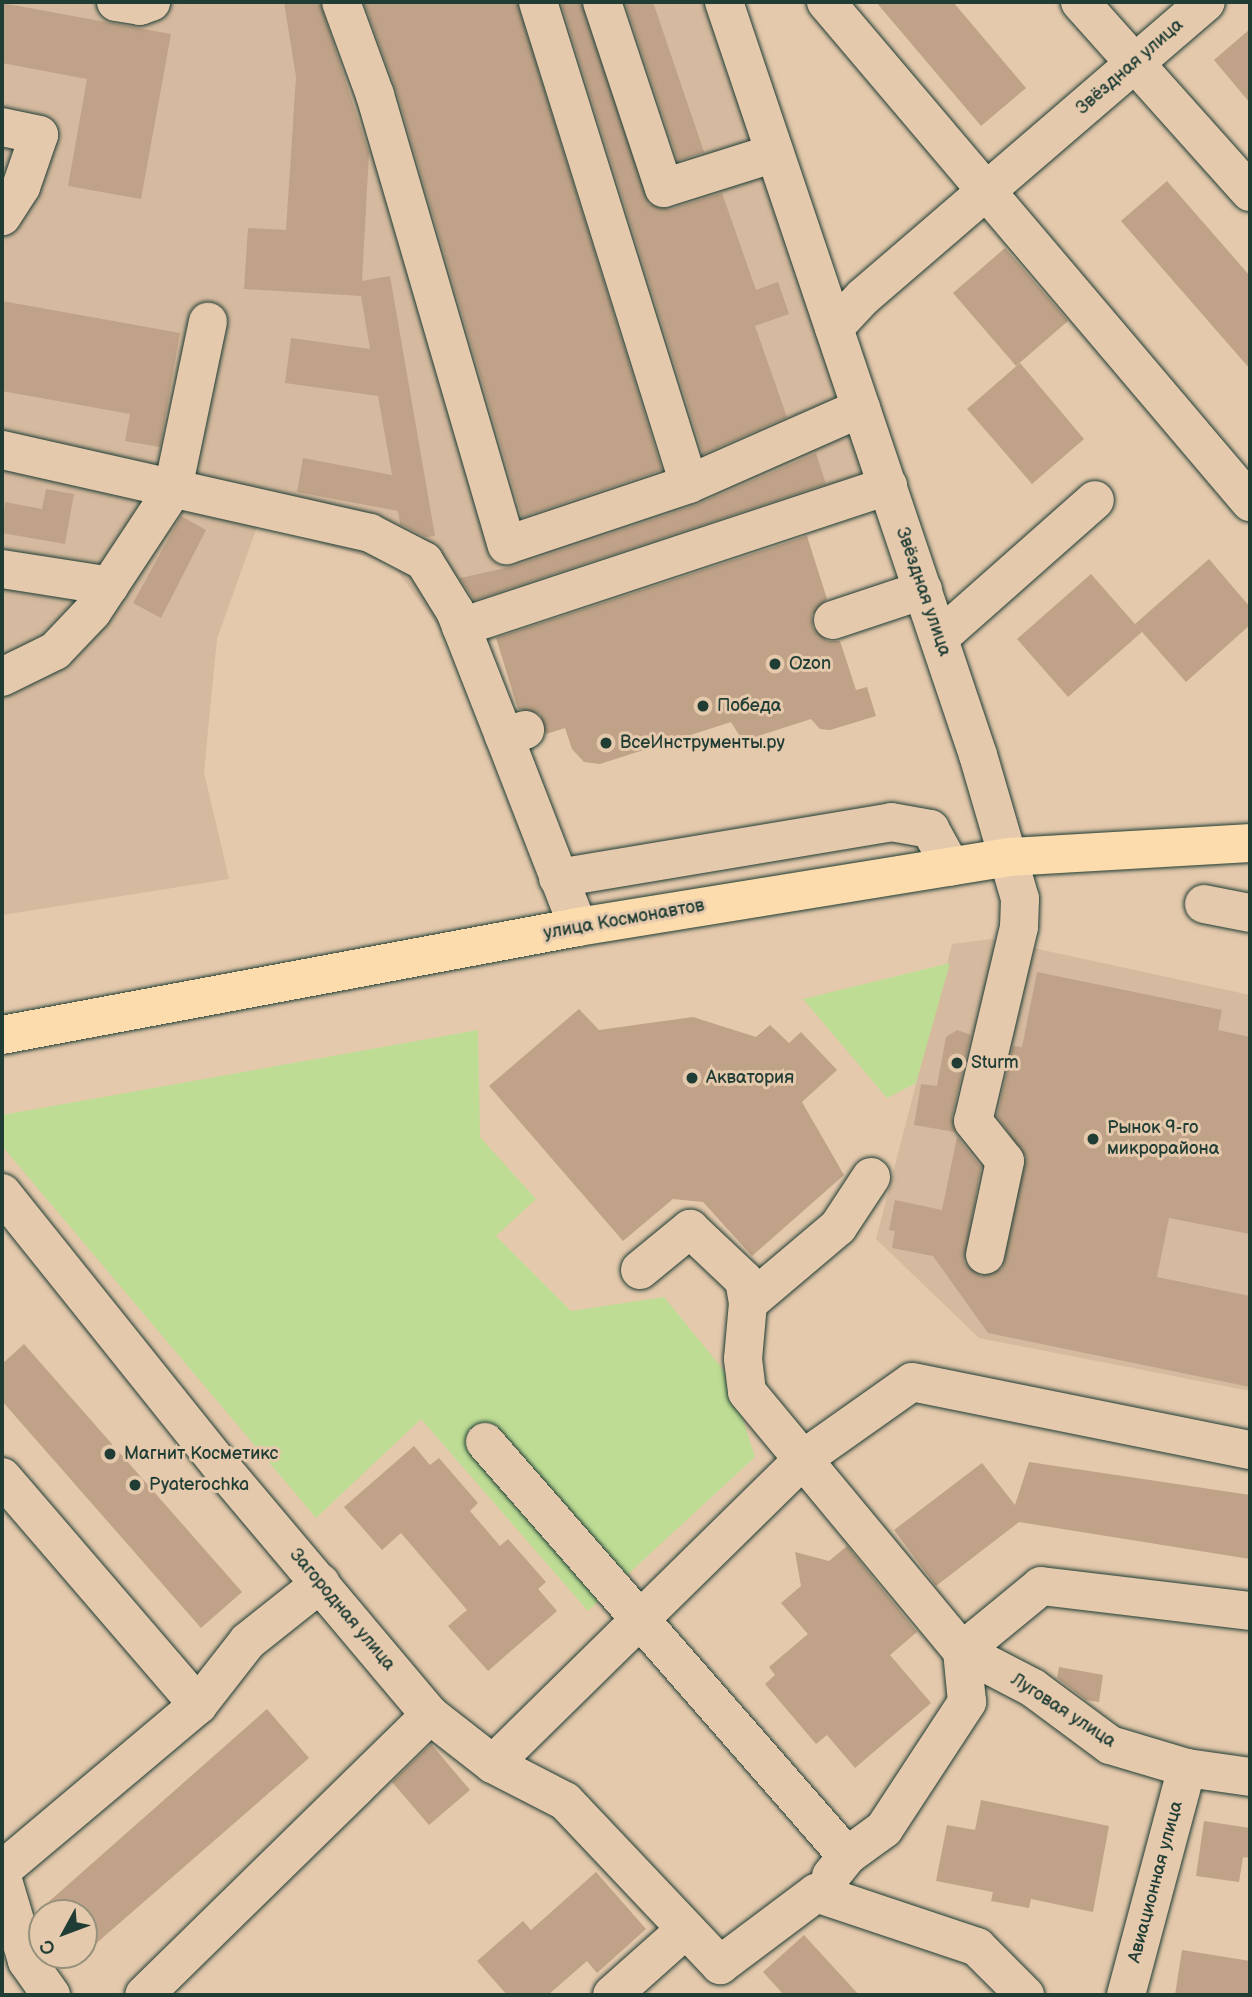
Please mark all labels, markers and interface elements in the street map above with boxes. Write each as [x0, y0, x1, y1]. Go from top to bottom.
street label: Звёздная улица [1072, 15, 1188, 119]
street label: Звёздная улица [891, 525, 955, 659]
place label: Ozon [789, 653, 831, 675]
marker: Ozon [767, 656, 783, 672]
place label: Победа [717, 695, 781, 717]
marker: Победа [695, 698, 711, 714]
place label: ВсеИнструменты.ру [620, 732, 785, 754]
marker: ВсеИнструменты.ру [598, 735, 614, 751]
street label: улица Космонавтов [542, 895, 706, 945]
place label: Sturm [971, 1052, 1019, 1074]
marker: Sturm [949, 1055, 965, 1071]
place label: Акватория [706, 1067, 794, 1089]
marker: Акватория [684, 1070, 700, 1086]
place label: Рынок 9-го микрорайона [1107, 1118, 1219, 1160]
marker: Рынок 9-го микрорайона [1085, 1131, 1101, 1147]
place label: Магнит Косметикс [124, 1443, 278, 1465]
marker: Магнит Косметикс [102, 1446, 118, 1462]
place label: Pyaterochka [149, 1474, 249, 1496]
marker: Pyaterochka [127, 1477, 143, 1493]
street label: Загородная улица [285, 1545, 399, 1675]
street label: Луговая улица [1007, 1669, 1119, 1753]
street label: Авиационная улица [1124, 1799, 1188, 1965]
north arrow [28, 1899, 98, 1969]
text: С [35, 1934, 61, 1959]

